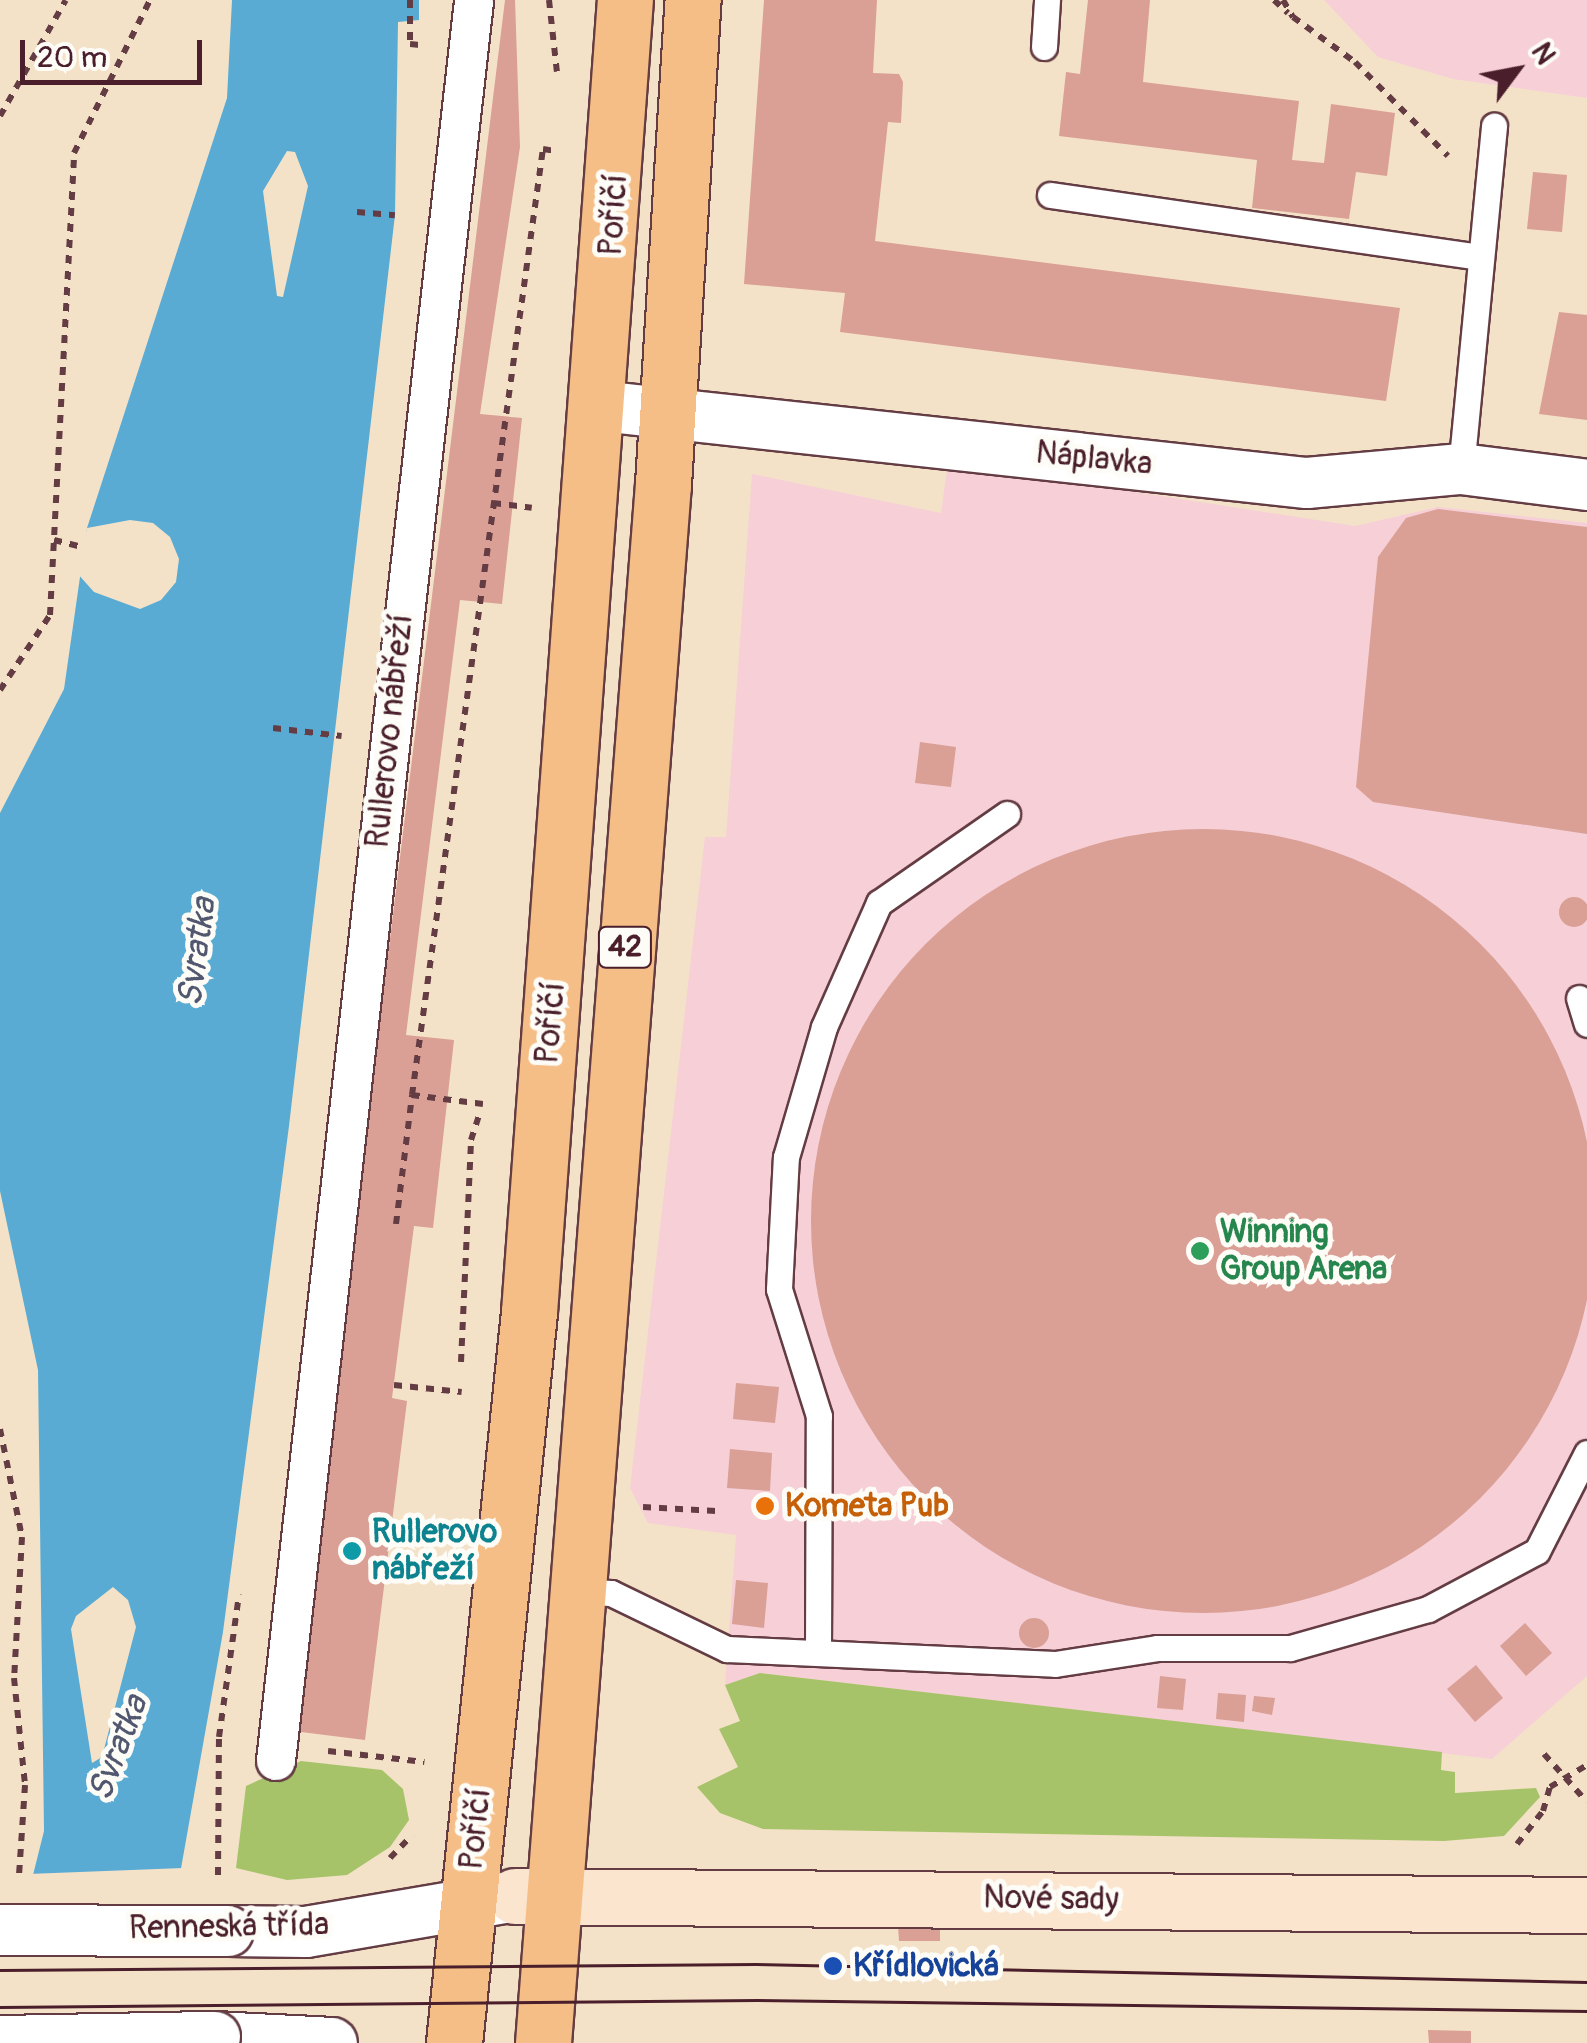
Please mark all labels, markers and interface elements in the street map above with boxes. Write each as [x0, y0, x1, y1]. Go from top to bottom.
scale bar [25, 20, 208, 82]
north arrow [1467, 20, 1567, 120]
text: N [1523, 37, 1563, 71]
text: 20 m [37, 39, 107, 76]
street label: Poříčí [592, 173, 636, 257]
street label: Náplavka [1034, 434, 1154, 484]
street label: Rullerovo nábřeží [359, 612, 421, 850]
water label: Svratka [169, 895, 225, 1009]
road number: 42 [598, 922, 652, 972]
street label: Poříčí [528, 981, 574, 1065]
place label: Winning Group Arena [1220, 1214, 1387, 1289]
marker: Winning Group Arena [1189, 1240, 1211, 1262]
place label: Kometa Pub [785, 1487, 949, 1525]
marker: Kometa Pub [754, 1495, 776, 1517]
place label: Rullerovo nábřeží [372, 1514, 497, 1589]
marker: Rullerovo nábřeží [341, 1540, 363, 1562]
water label: Svratka [79, 1690, 157, 1806]
street label: Poříčí [453, 1786, 499, 1872]
street label: Nové sady [983, 1879, 1119, 1919]
street label: Renneská třída [129, 1906, 329, 1948]
place label: Křídlovická [853, 1947, 999, 1985]
marker: Křídlovická [822, 1955, 844, 1977]

